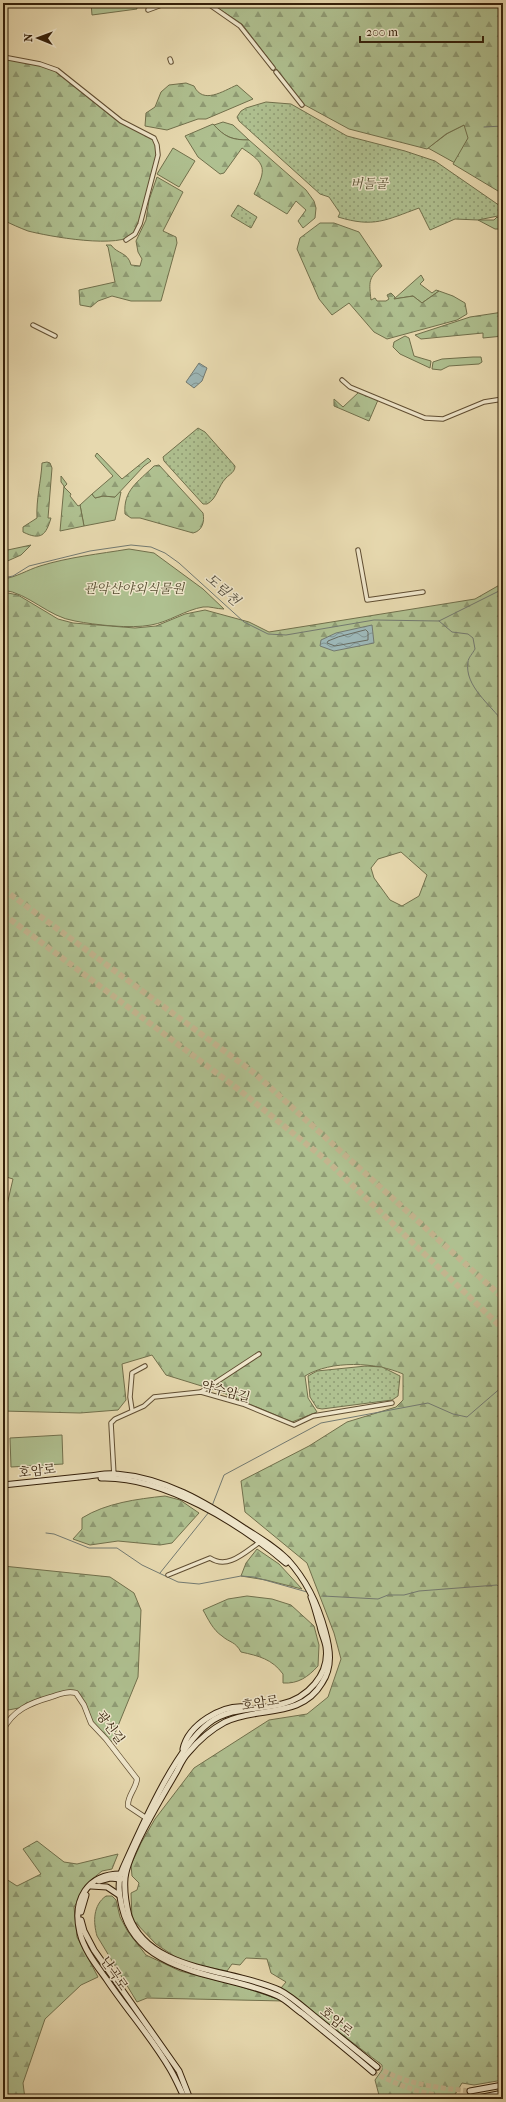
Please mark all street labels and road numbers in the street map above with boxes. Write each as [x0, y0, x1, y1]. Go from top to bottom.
street label: 약수암길 [200, 1378, 252, 1405]
street label: 호암로 [18, 1461, 57, 1480]
street label: 호암로 [240, 1692, 280, 1713]
street label: 광신길 [93, 1708, 128, 1747]
street label: 난곡로 [98, 1953, 132, 1993]
street label: 호암로 [317, 2004, 356, 2039]

